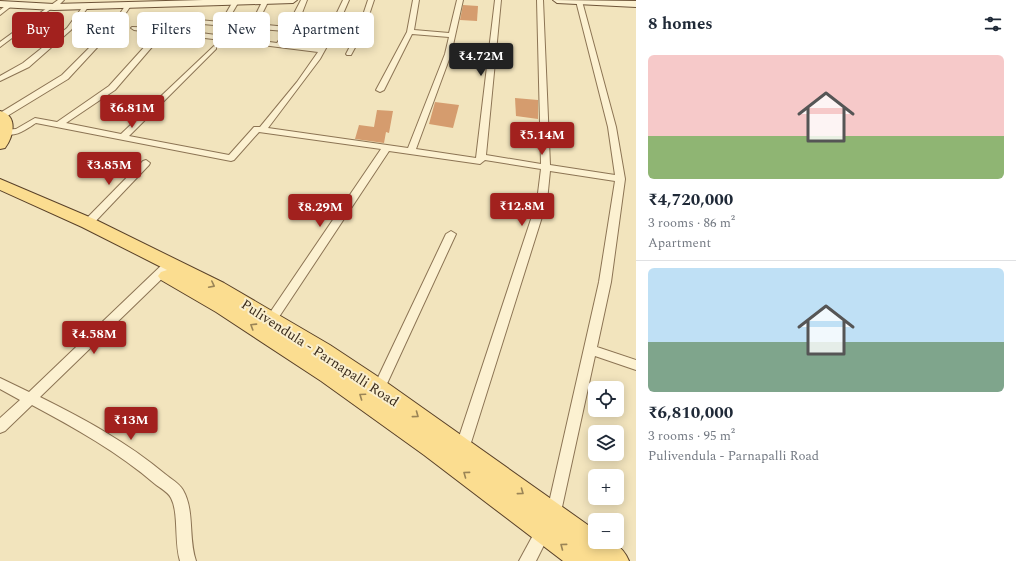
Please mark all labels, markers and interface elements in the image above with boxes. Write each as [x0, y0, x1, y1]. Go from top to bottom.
text: 8 homes [648, 11, 713, 37]
chip: Buy [12, 12, 64, 48]
chip: Rent [72, 12, 129, 48]
chip: Filters [137, 12, 205, 48]
chip: New [213, 12, 270, 48]
chip: Apartment [278, 12, 374, 48]
icon: filters [982, 13, 1004, 35]
pin: ₹4.72M [448, 43, 514, 77]
text: ₹4.72M [458, 46, 504, 66]
icon: home [790, 81, 862, 153]
pin: ₹6.81M [99, 95, 165, 129]
text: ₹6.81M [109, 98, 155, 118]
pin: ₹5.14M [509, 122, 575, 156]
text: ₹5.14M [519, 125, 565, 145]
pin: ₹3.85M [76, 152, 142, 186]
text: ₹3.85M [86, 155, 132, 175]
text: ₹4,720,000 [648, 187, 733, 213]
pin: ₹12.8M [489, 193, 555, 227]
pin: ₹8.29M [287, 194, 353, 228]
text: ₹12.8M [499, 196, 545, 216]
text: ₹8.29M [297, 197, 343, 217]
text: 3 rooms · 86 m² [648, 213, 735, 233]
text: Apartment [648, 233, 711, 253]
one-way arrow [208, 280, 215, 288]
street label: Pulivendula - Parnapalli Road [237, 294, 403, 412]
icon: home [790, 294, 862, 366]
pin: ₹4.58M [61, 321, 127, 355]
one-way arrow [250, 323, 257, 331]
text: ₹4.58M [71, 324, 117, 344]
map controls [588, 381, 624, 549]
button: locate [588, 381, 624, 417]
one-way arrow [360, 394, 367, 401]
text: ₹6,810,000 [648, 400, 733, 426]
pin: ₹13M [107, 407, 155, 441]
text: ₹13M [114, 410, 148, 430]
one-way arrow [411, 410, 418, 417]
button: layers [588, 425, 624, 461]
text: 3 rooms · 95 m² [648, 426, 735, 446]
text: Pulivendula - Parnapalli Road [648, 446, 819, 466]
button: + [588, 469, 624, 505]
one-way arrow [464, 472, 471, 479]
one-way arrow [517, 487, 524, 495]
button: − [588, 513, 624, 549]
one-way arrow [561, 544, 568, 551]

